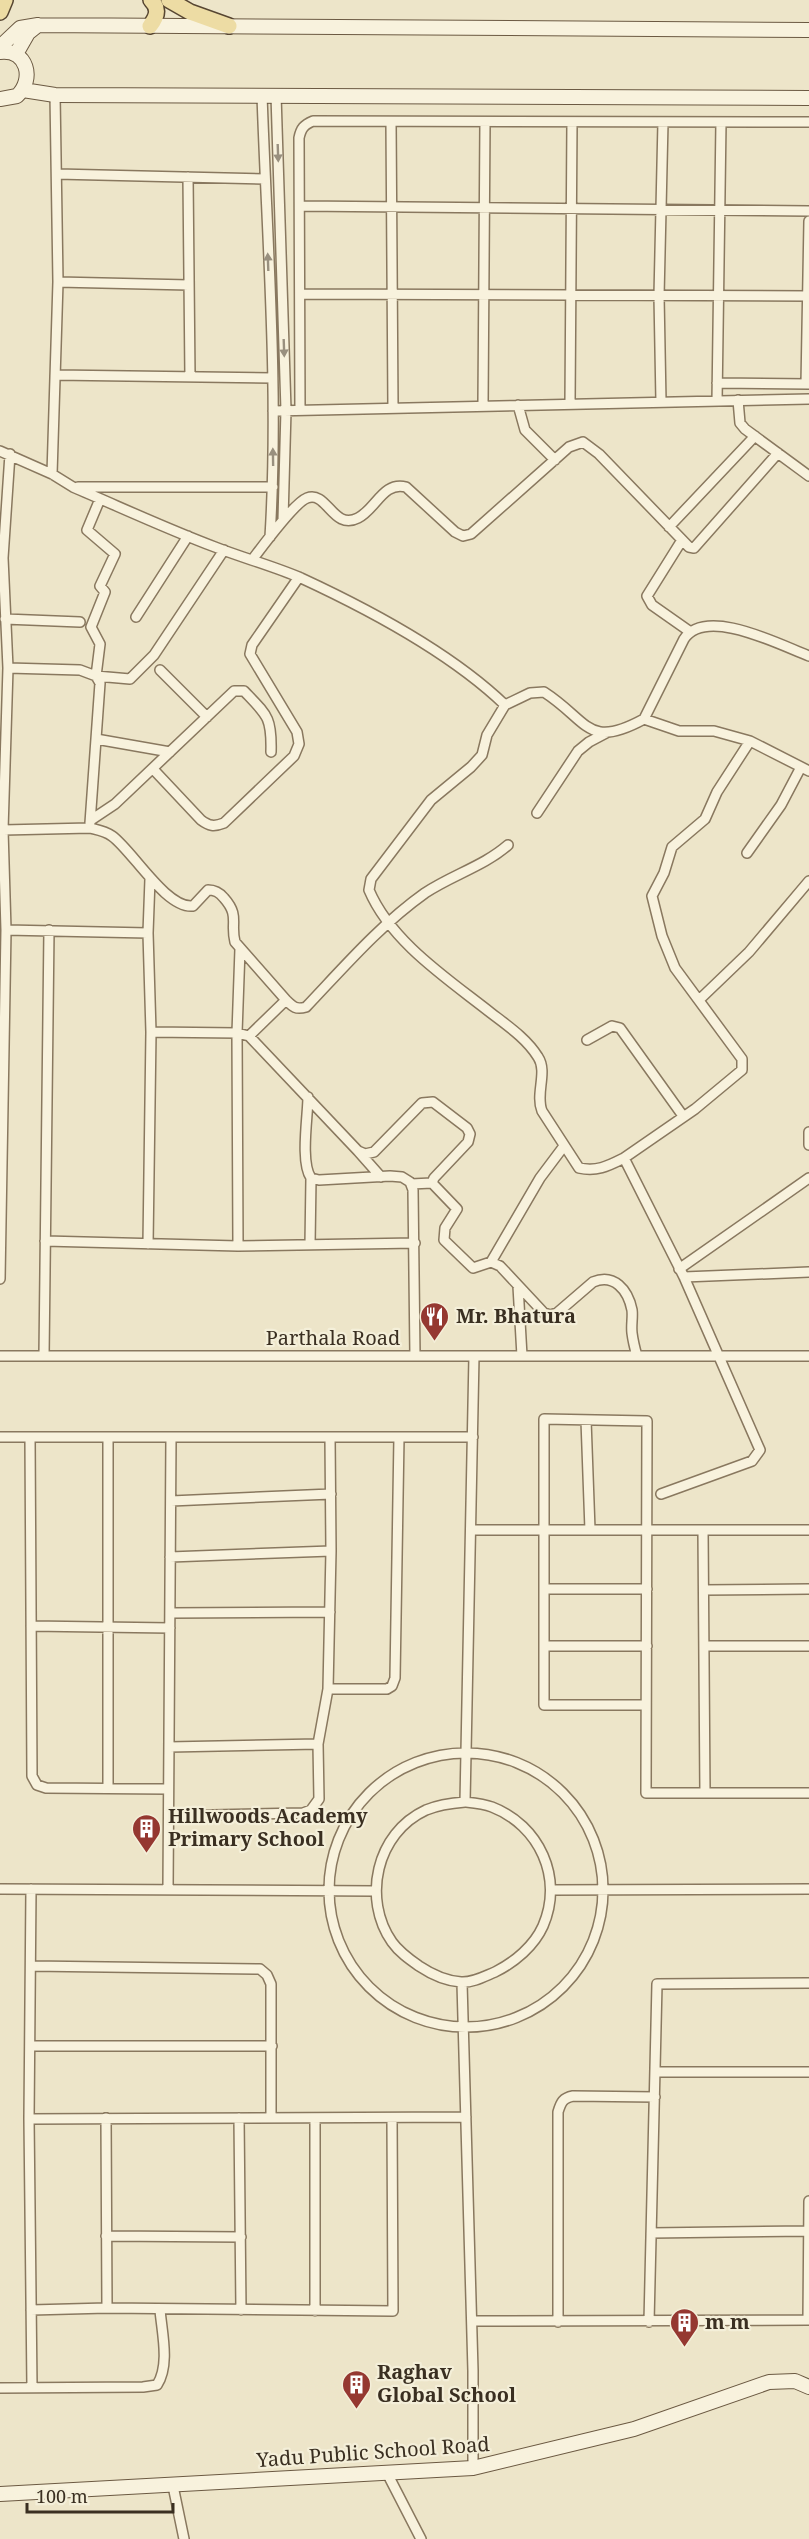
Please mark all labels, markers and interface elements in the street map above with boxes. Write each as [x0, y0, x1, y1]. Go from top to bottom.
one-way arrow [273, 144, 282, 163]
one-way arrow [263, 253, 273, 272]
one-way arrow [280, 338, 289, 357]
one-way arrow [268, 448, 278, 467]
restaurant icon: Mr. Bhatura [419, 1300, 451, 1342]
place label: Mr. Bhatura [456, 1302, 576, 1329]
street label: Parthala Road [266, 1324, 400, 1351]
place label: Hillwoods Academy Primary School [168, 1802, 368, 1852]
building icon: Hillwoods Academy Primary School [131, 1812, 163, 1854]
building icon: m m [668, 2306, 700, 2348]
place label: m m [705, 2308, 750, 2335]
place label: Raghav Global School [377, 2358, 516, 2408]
building icon: Raghav Global School [340, 2368, 372, 2410]
street label: Yadu Public School Road [255, 2430, 490, 2473]
scale bar [27, 2476, 172, 2514]
text: 100 m [36, 2484, 88, 2508]

